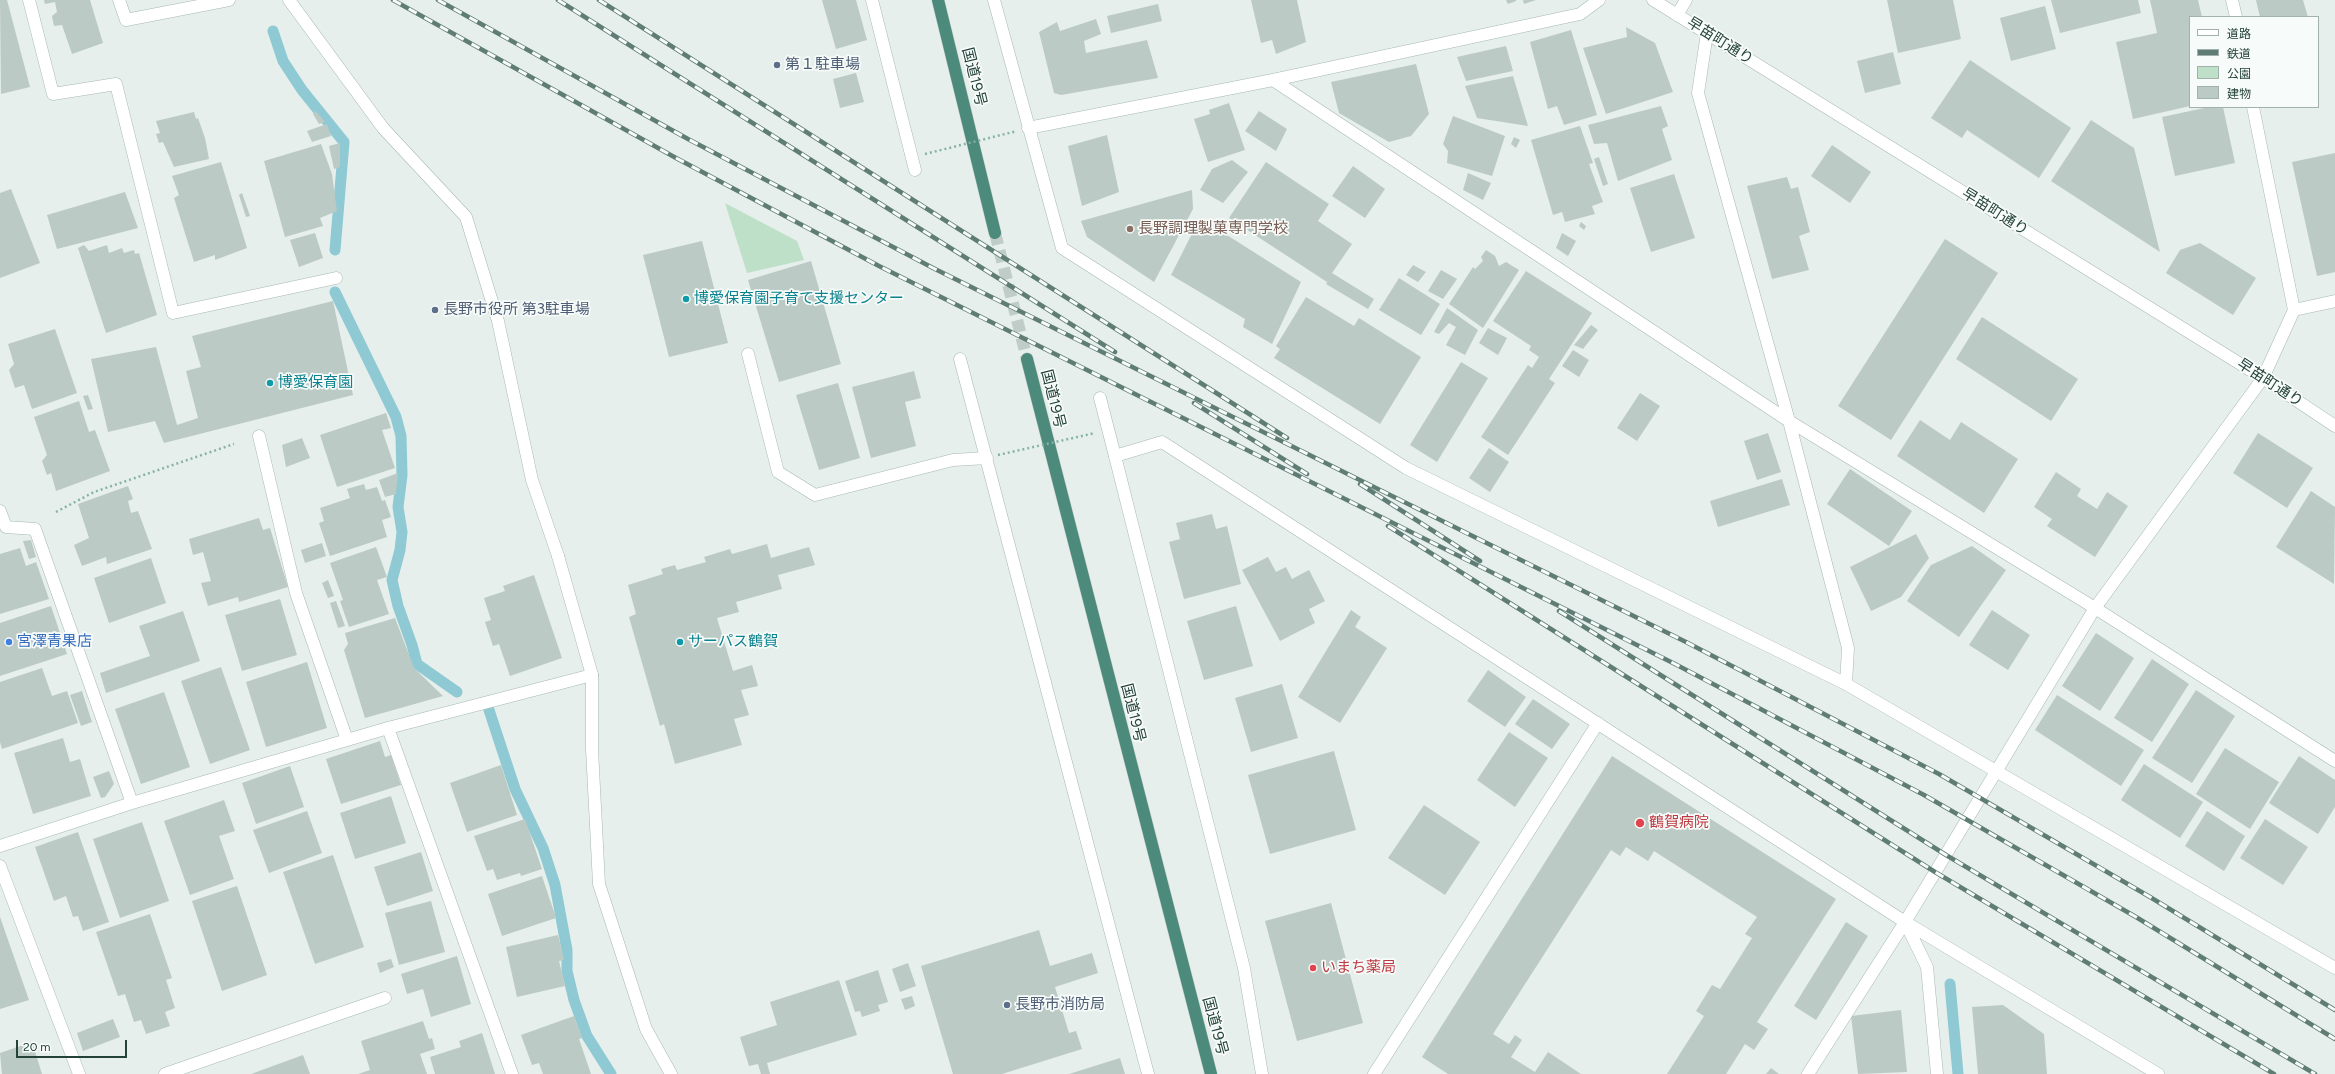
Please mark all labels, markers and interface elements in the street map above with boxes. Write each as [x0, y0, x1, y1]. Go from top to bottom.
street label: 早苗町通り [1683, 13, 1757, 69]
legend [2189, 16, 2319, 108]
text: 道路 [2227, 27, 2251, 41]
street label: 国道19号 [958, 46, 990, 108]
text: 鉄道 [2227, 47, 2251, 61]
place label: 第１駐車場 [785, 56, 860, 74]
marker: 第１駐車場 [772, 60, 782, 70]
text: 公園 [2227, 67, 2251, 81]
text: 建物 [2227, 87, 2251, 101]
street label: 早苗町通り [1958, 184, 2032, 240]
place label: 長野調理製菓専門学校 [1138, 220, 1288, 238]
marker: 長野調理製菓専門学校 [1125, 224, 1135, 234]
place label: 博愛保育園子育て支援センター [694, 290, 904, 308]
marker: 博愛保育園子育て支援センター [681, 294, 691, 304]
place label: 長野市役所 第3駐車場 [443, 301, 590, 319]
marker: 長野市役所 第3駐車場 [430, 305, 440, 315]
street label: 早苗町通り [2234, 355, 2306, 411]
street label: 国道19号 [1037, 368, 1069, 430]
place label: 博愛保育園 [278, 374, 353, 392]
marker: 博愛保育園 [265, 378, 275, 388]
place label: 宮澤青果店 [17, 633, 92, 651]
place label: サーパス鶴賀 [688, 633, 778, 651]
marker: 宮澤青果店 [4, 637, 14, 647]
marker: サーパス鶴賀 [675, 637, 685, 647]
street label: 国道19号 [1117, 682, 1149, 744]
place label: 鶴賀病院 [1649, 814, 1709, 832]
marker: 鶴賀病院 [1634, 817, 1646, 829]
place label: いまち薬局 [1321, 959, 1396, 977]
marker: いまち薬局 [1308, 963, 1318, 973]
street label: 国道19号 [1199, 995, 1231, 1057]
place label: 長野市消防局 [1015, 996, 1105, 1014]
marker: 長野市消防局 [1002, 1000, 1012, 1010]
scale bar [18, 1032, 129, 1058]
text: 20 m [23, 1040, 51, 1054]

